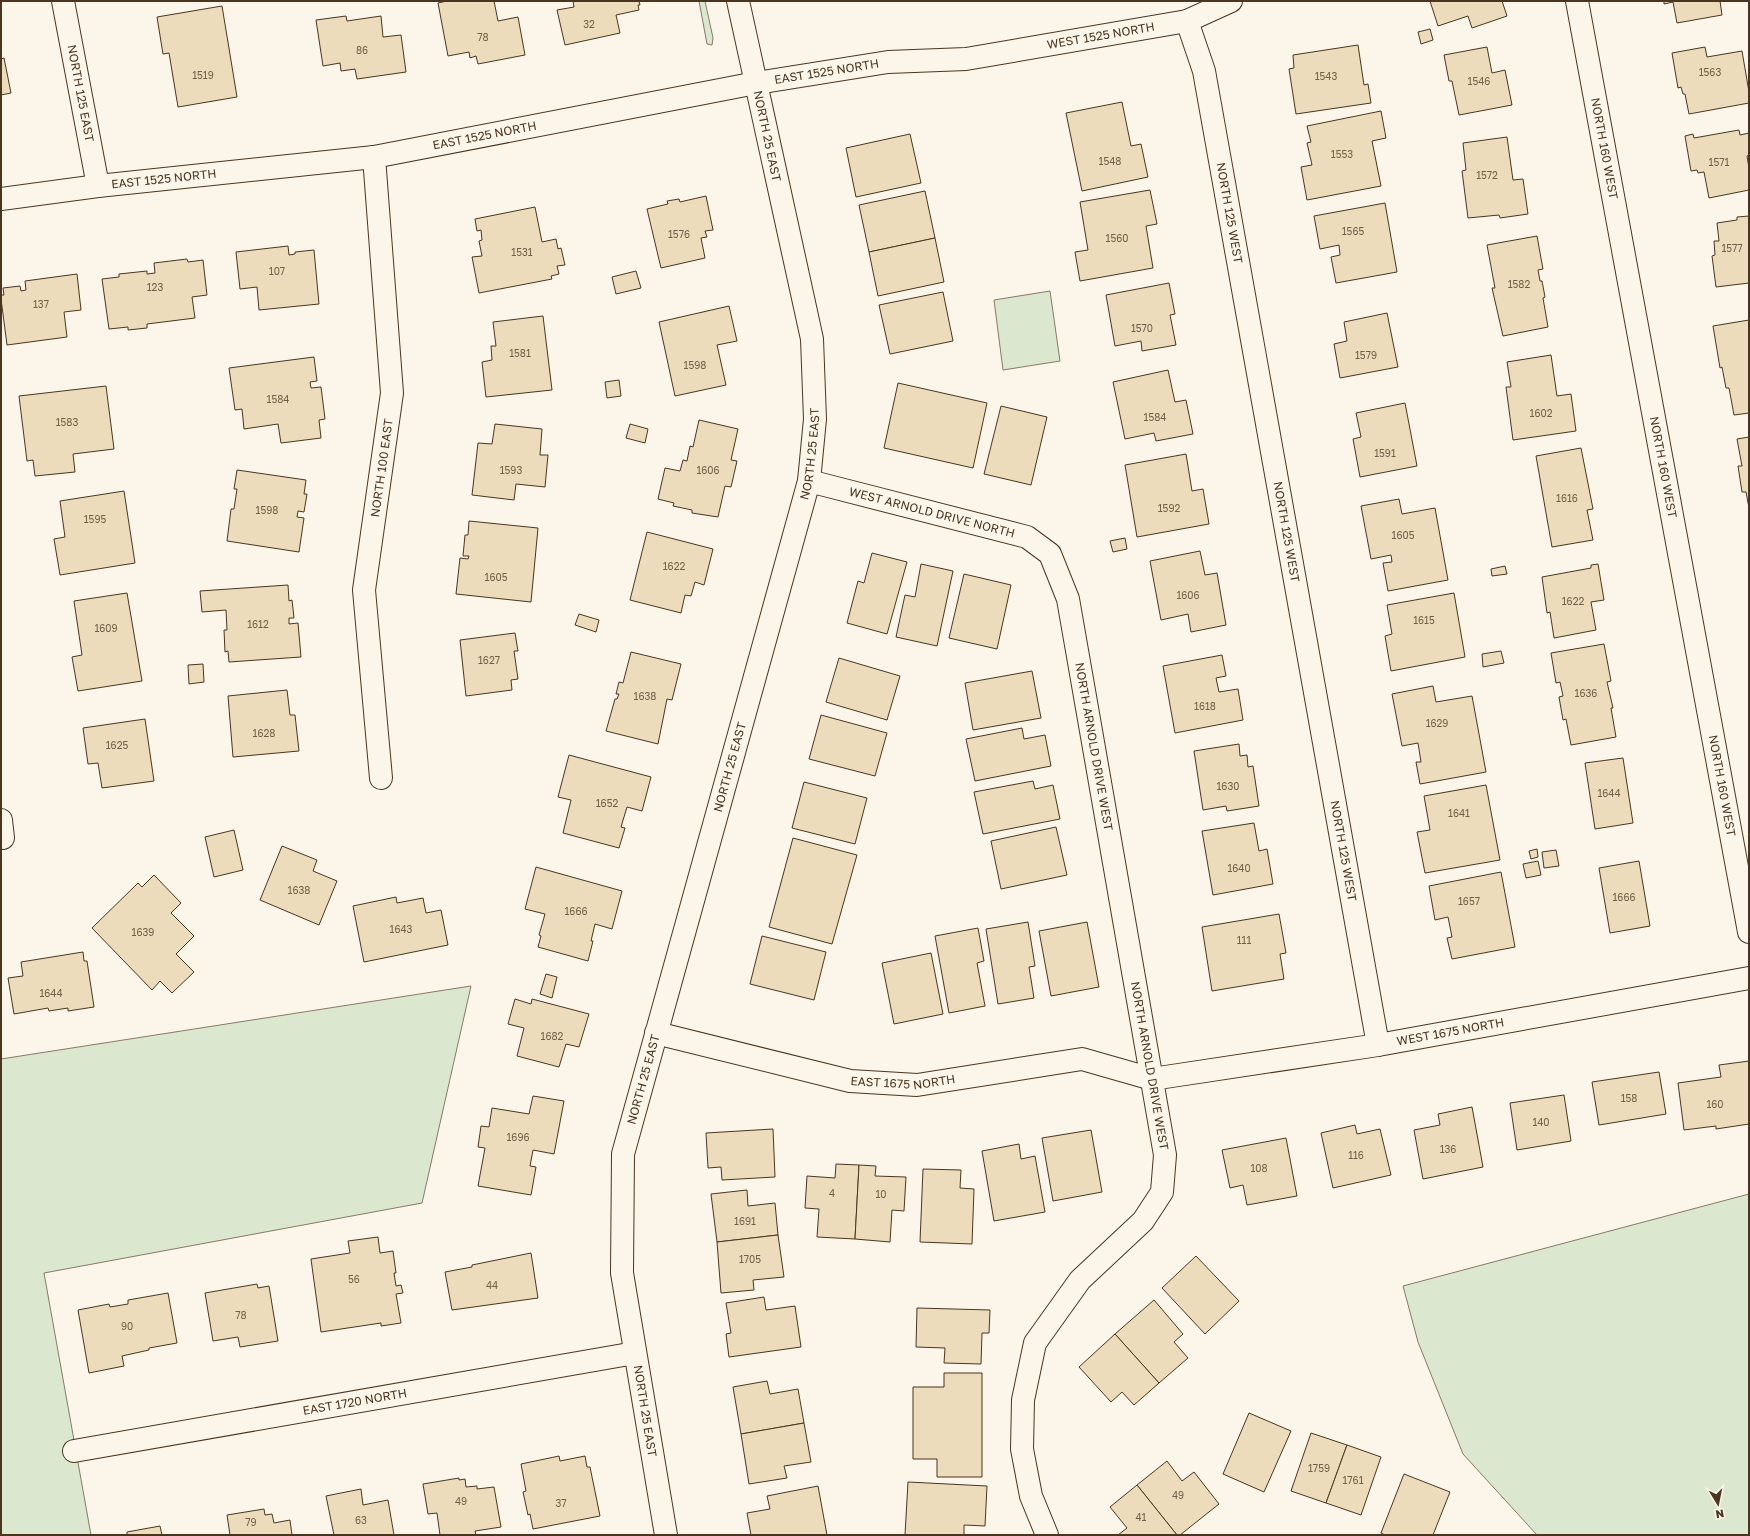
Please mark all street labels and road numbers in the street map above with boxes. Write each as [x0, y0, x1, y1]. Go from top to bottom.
street label: WEST 1525 NORTH [1046, 19, 1156, 52]
street label: NORTH 125 EAST [64, 43, 98, 144]
street label: EAST 1525 NORTH [773, 56, 880, 87]
street label: NORTH 25 EAST [751, 89, 785, 183]
street label: NORTH 160 WEST [1588, 96, 1622, 201]
street label: EAST 1525 NORTH [431, 118, 538, 153]
street label: NORTH 125 WEST [1213, 161, 1246, 265]
street label: EAST 1525 NORTH [110, 166, 217, 192]
street label: NORTH 25 EAST [796, 407, 822, 502]
street label: NORTH 160 WEST [1647, 415, 1680, 520]
street label: NORTH 100 EAST [367, 417, 396, 518]
street label: NORTH 125 WEST [1270, 480, 1303, 584]
street label: WEST ARNOLD DRIVE NORTH [848, 484, 1017, 541]
street label: NORTH ARNOLD DRIVE WEST [1072, 661, 1116, 832]
street label: NORTH 25 EAST [710, 720, 749, 814]
street label: NORTH 160 WEST [1706, 734, 1739, 838]
street label: NORTH 125 WEST [1327, 799, 1360, 903]
street label: NORTH ARNOLD DRIVE WEST [1128, 980, 1172, 1152]
street label: WEST 1675 NORTH [1395, 1014, 1505, 1048]
street label: NORTH 25 EAST [624, 1032, 663, 1126]
street label: EAST 1675 NORTH [850, 1071, 956, 1093]
street label: NORTH 25 EAST [631, 1364, 660, 1458]
street label: EAST 1720 NORTH [301, 1385, 408, 1418]

